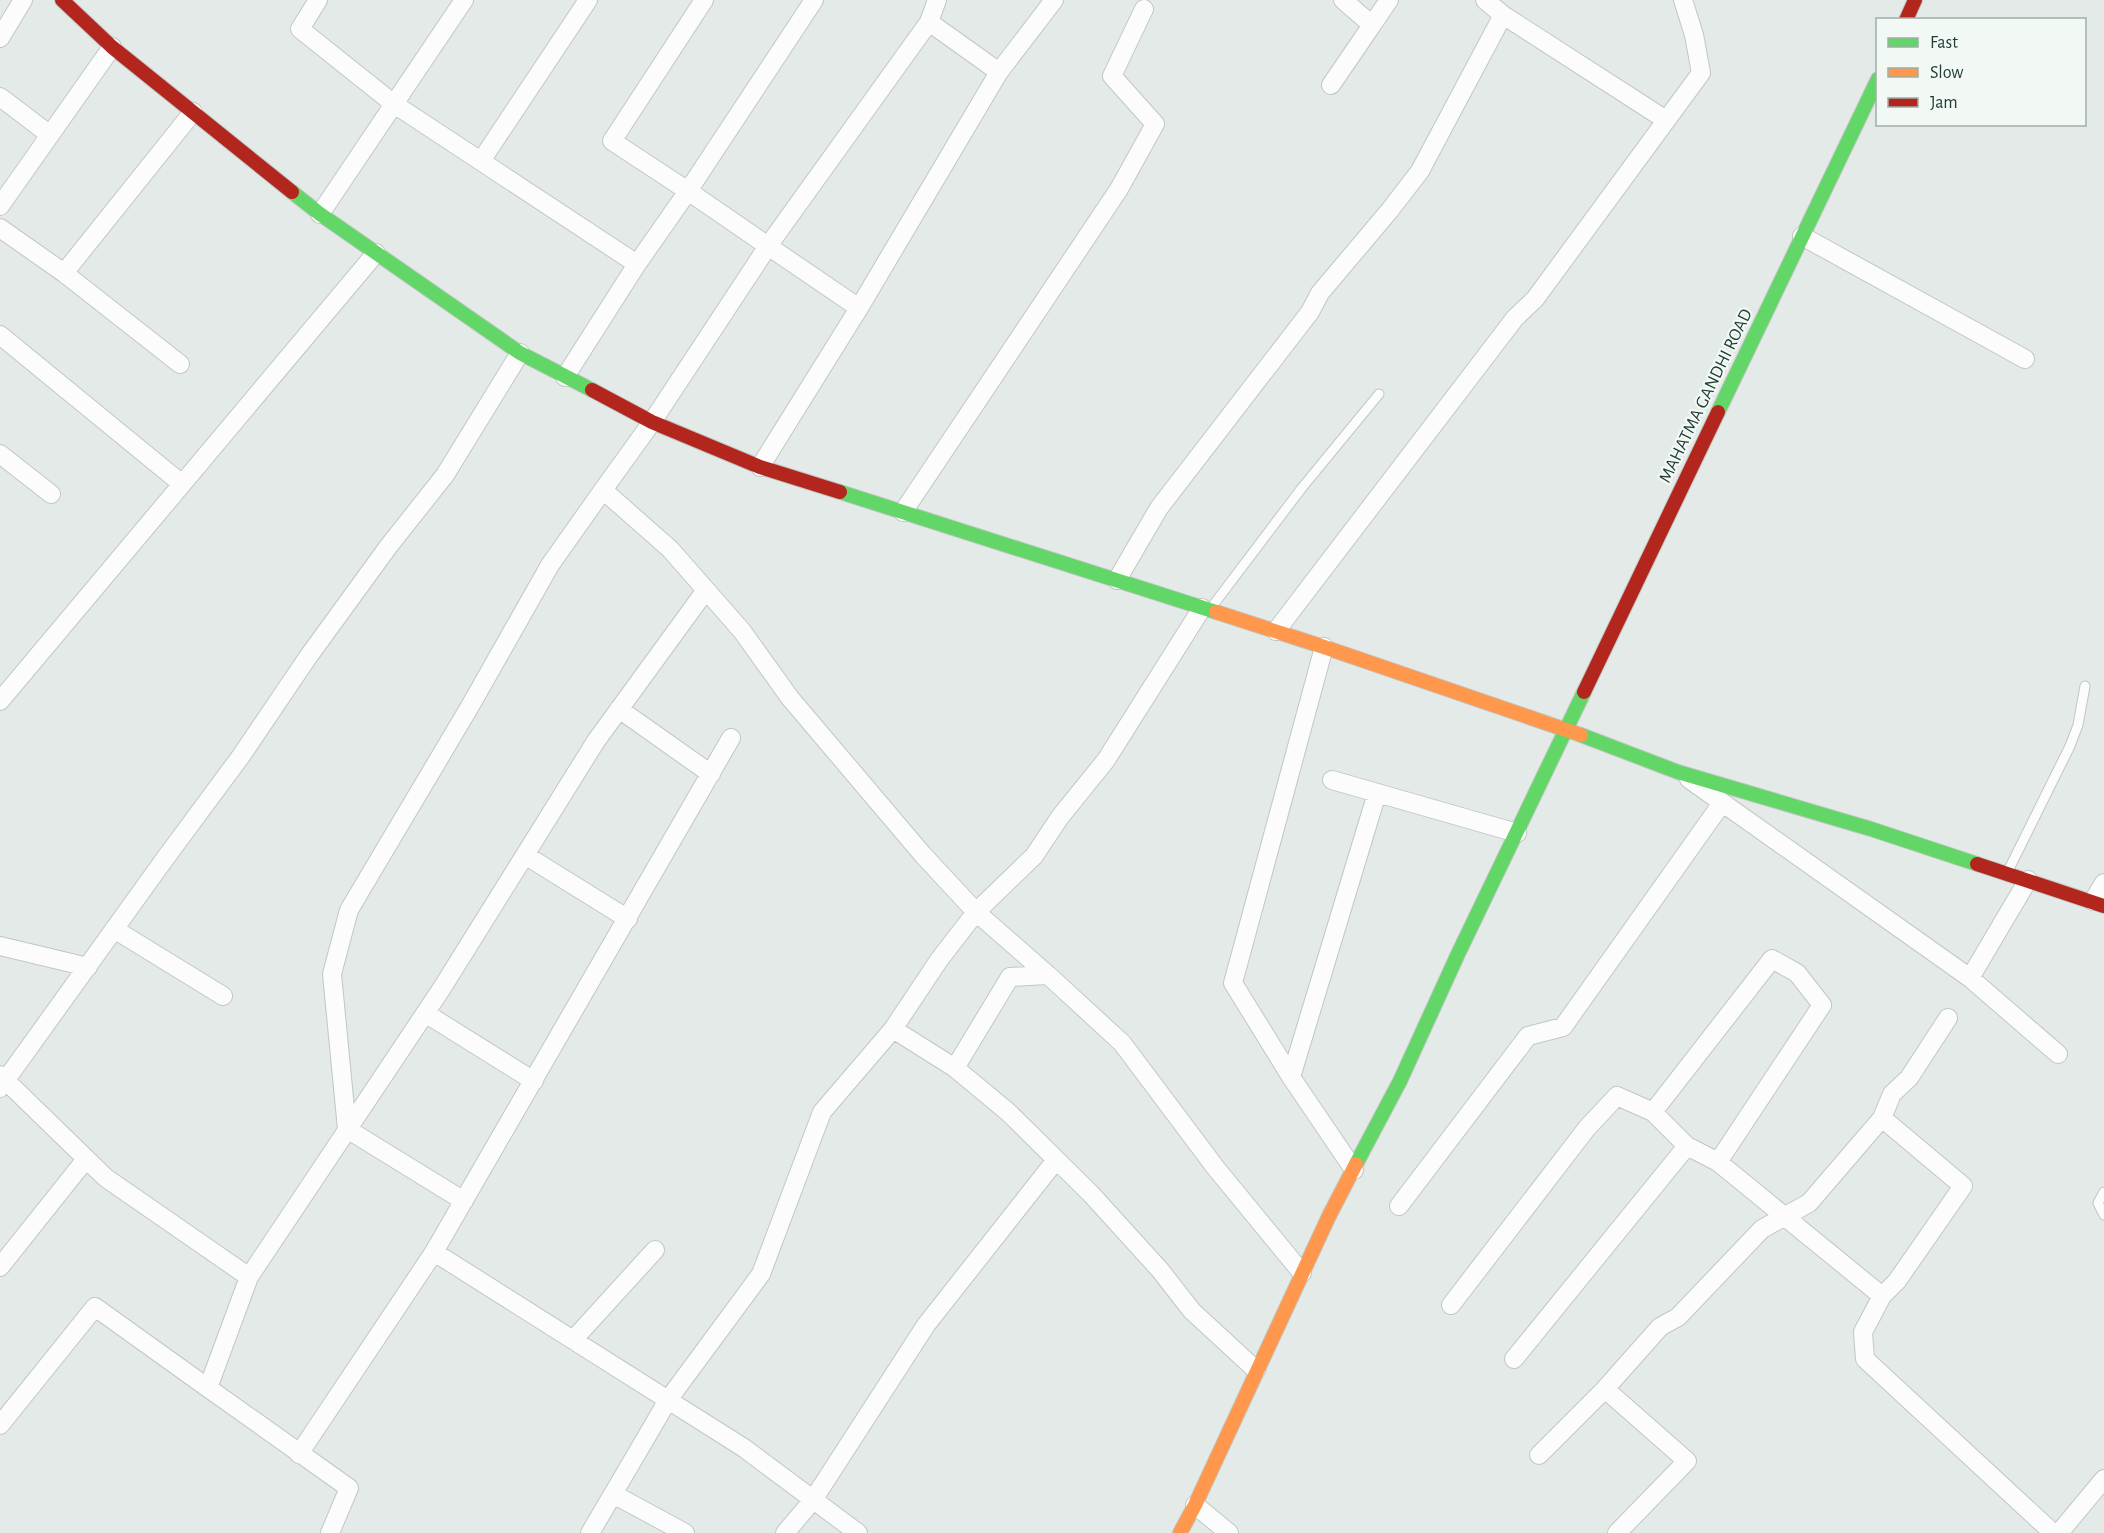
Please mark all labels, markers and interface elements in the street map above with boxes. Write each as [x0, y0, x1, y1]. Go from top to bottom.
legend [1876, 18, 2086, 126]
text: Fast [1930, 34, 1958, 52]
text: Slow [1930, 64, 1963, 82]
text: Jam [1930, 94, 1958, 112]
street label: MAHATMA GANDHI ROAD [1656, 306, 1756, 486]

